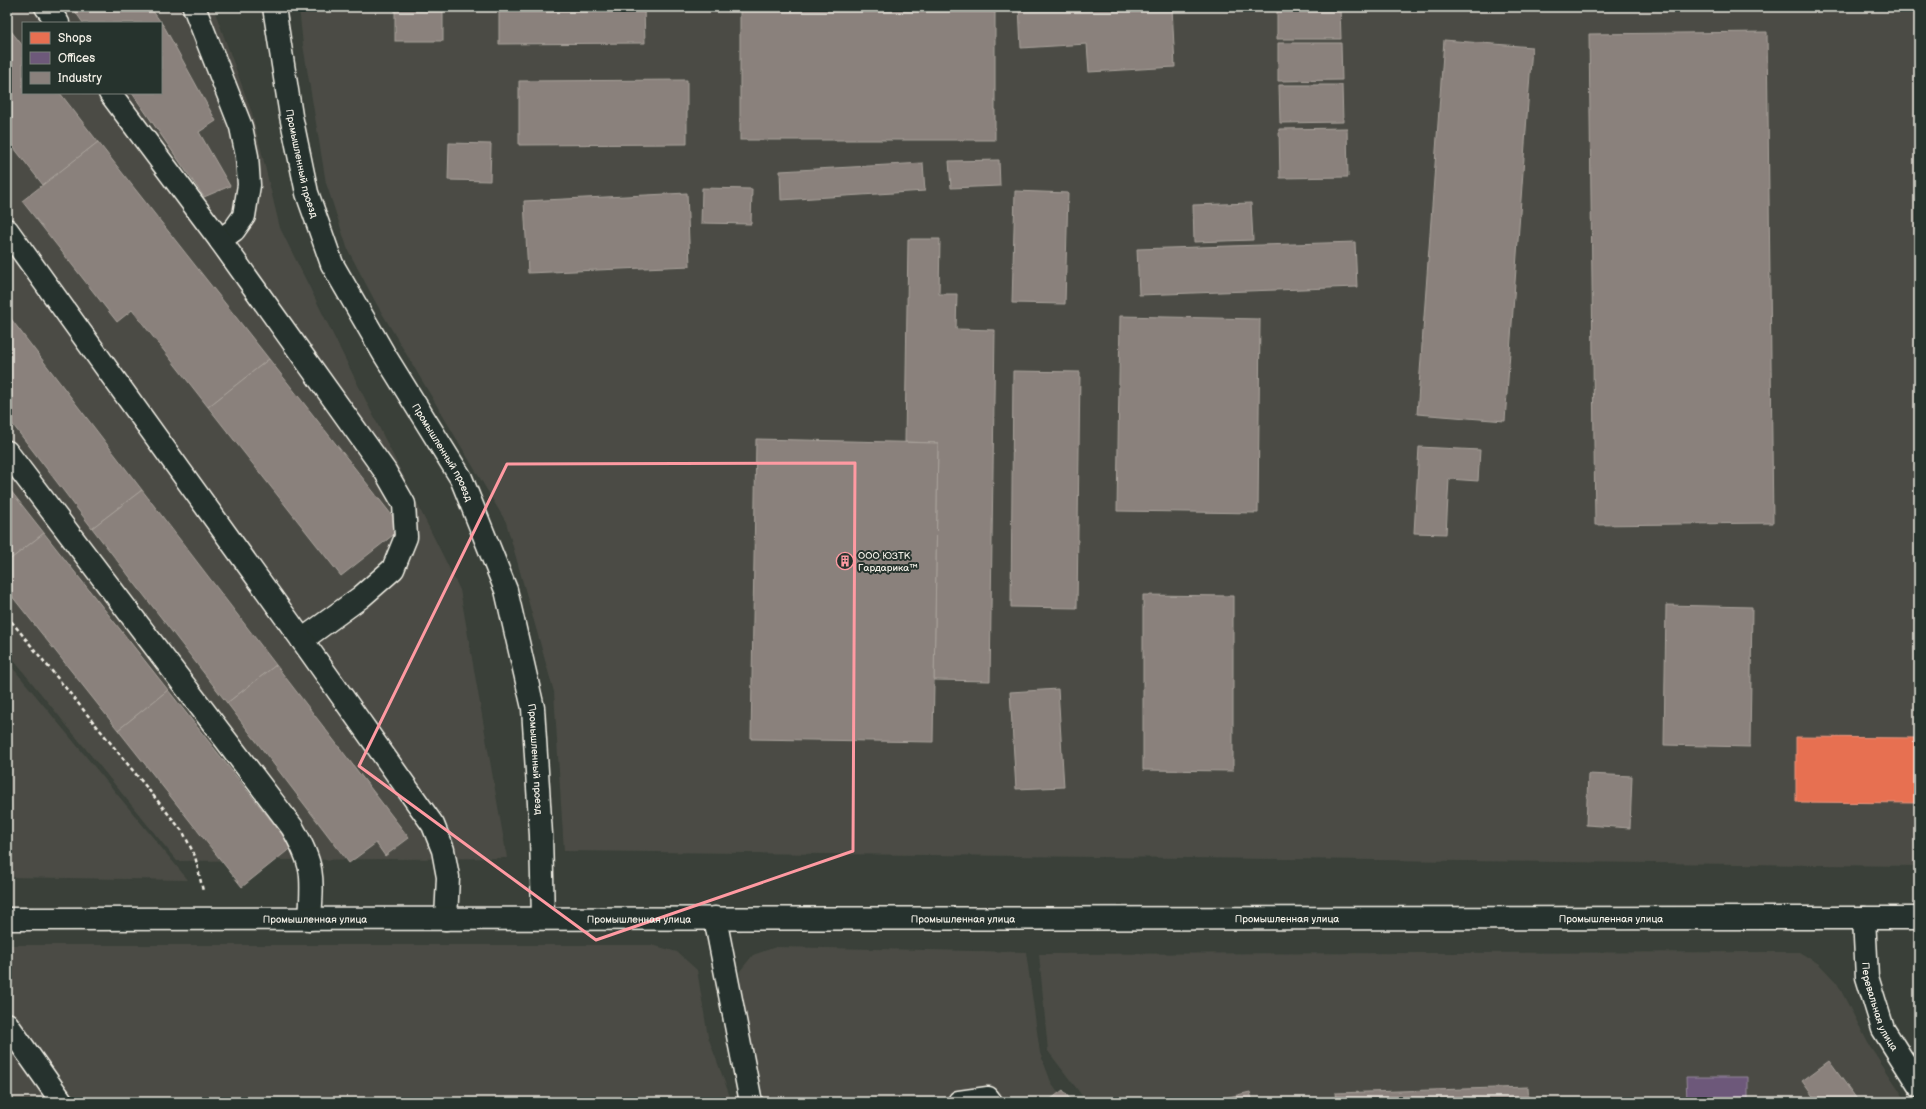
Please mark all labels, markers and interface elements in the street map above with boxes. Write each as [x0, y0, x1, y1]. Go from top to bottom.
legend [22, 22, 162, 94]
text: Shops [58, 31, 92, 46]
text: Offices [58, 51, 95, 66]
text: Industry [58, 71, 103, 86]
street label: Промышленный проезд [283, 108, 320, 220]
street label: Промышленный проезд [409, 402, 475, 503]
place label: ООО ЮЗТК Гардарика™ [858, 550, 918, 574]
building icon: ООО ЮЗТК Гардарика™ [835, 551, 855, 571]
street label: Промышленный проезд [525, 702, 545, 815]
street label: Промышленная улица [911, 913, 1015, 926]
street label: Промышленная улица [1235, 913, 1339, 925]
street label: Промышленная улица [1559, 913, 1663, 925]
street label: Промышленная улица [263, 914, 367, 926]
street label: Промышленная улица [587, 914, 691, 926]
street label: Перевальная улица [1859, 962, 1900, 1053]

